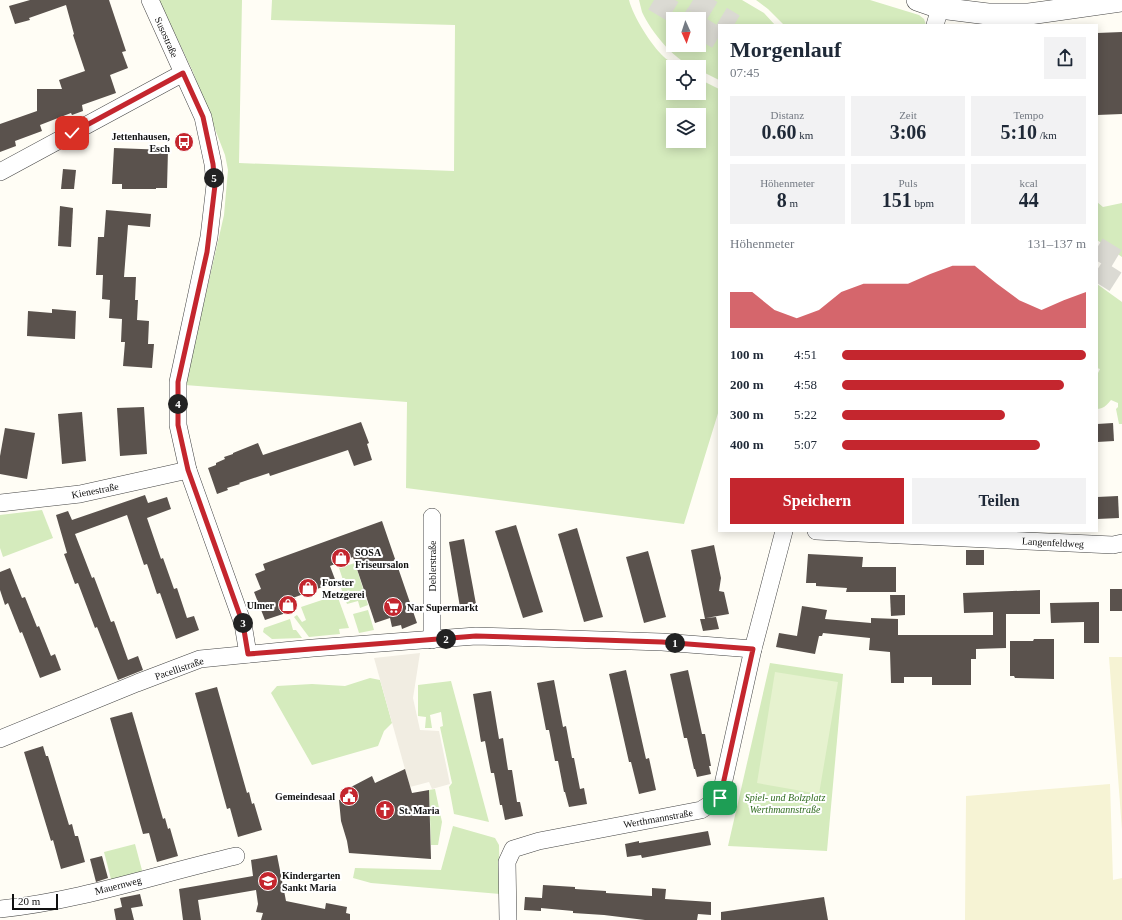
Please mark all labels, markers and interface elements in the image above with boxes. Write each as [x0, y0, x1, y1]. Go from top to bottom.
north arrow [666, 12, 706, 52]
map controls [666, 12, 706, 148]
street label: Susostraße [153, 15, 181, 60]
text: Morgenlauf [730, 37, 841, 62]
button: share [1044, 37, 1086, 79]
button: locate [666, 60, 706, 100]
text: 07:45 [730, 65, 760, 80]
button: layers [666, 108, 706, 148]
text: Distanz [771, 109, 804, 121]
text: Zeit [899, 109, 917, 121]
text: Tempo [1013, 109, 1044, 121]
pin [55, 116, 89, 150]
text: 0.60 [761, 121, 796, 143]
text: 3:06 [890, 121, 926, 143]
text: 5:10 [1000, 121, 1037, 143]
icon: check [61, 122, 83, 144]
text: km [796, 129, 813, 141]
text: /km [1037, 129, 1057, 141]
place label: Jettenhausen, Esch [111, 131, 170, 154]
bus stop icon: Jettenhausen, Esch [173, 131, 195, 153]
pin: 5 [204, 168, 224, 188]
text: 5 [211, 172, 217, 184]
text: Höhenmeter [760, 177, 815, 189]
text: Puls [899, 177, 917, 189]
text: kcal [1019, 177, 1038, 189]
text: 8 [777, 189, 787, 211]
text: 151 [882, 189, 912, 211]
text: 44 [1019, 189, 1039, 211]
text: m [787, 197, 798, 209]
text: bpm [912, 197, 934, 209]
text: Höhenmeter [730, 236, 794, 251]
text: 131–137 m [1027, 236, 1086, 251]
text: 100 m [730, 347, 764, 362]
text: 4:51 [794, 347, 817, 362]
text: 200 m [730, 377, 764, 392]
text: 4:58 [794, 377, 817, 392]
pin: 4 [168, 394, 188, 414]
text: 4 [175, 398, 181, 410]
text: 300 m [730, 407, 764, 422]
text: 5:22 [794, 407, 817, 422]
text: 400 m [730, 437, 764, 452]
text: 5:07 [794, 437, 817, 452]
button: Speichern [730, 478, 904, 524]
button: Teilen [912, 478, 1086, 524]
street label: Kienestraße [71, 480, 120, 500]
street label: Langenfeldweg [1022, 535, 1084, 550]
street label: Deblerstraße [427, 540, 438, 592]
shop icon: SOSA Friseursalon [330, 547, 352, 569]
place label: SOSA Friseursalon [355, 547, 409, 570]
shop icon: Forster Metzgerei [297, 577, 319, 599]
place label: Forster Metzgerei [322, 577, 365, 600]
shop icon: Ulmer [277, 594, 299, 616]
supermarket icon: Nar Supermarkt [382, 596, 404, 618]
place label: Ulmer [247, 600, 275, 611]
place label: Nar Supermarkt [407, 602, 479, 613]
pin: 3 [233, 613, 253, 633]
text: 3 [240, 617, 246, 629]
pin: 2 [436, 629, 456, 649]
text: 2 [443, 633, 449, 645]
pin: 1 [665, 633, 685, 653]
text: 1 [672, 637, 678, 649]
street label: Pacellistraße [153, 655, 206, 682]
pin [703, 781, 737, 815]
public building icon: Gemeindesaal [338, 785, 360, 807]
icon: arrive [709, 787, 731, 809]
place label: Gemeindesaal [275, 791, 335, 802]
park label: Spiel- und Bolzplatz Werthmannstraße [745, 792, 825, 815]
church icon: St. Maria [374, 799, 396, 821]
place label: St. Maria [399, 805, 440, 816]
street label: Werthmannstraße [623, 807, 694, 830]
school or university icon: Kindergarten Sankt Maria [257, 870, 279, 892]
place label: Kindergarten Sankt Maria [282, 870, 341, 893]
street label: Mauernweg [94, 874, 143, 897]
scale bar [12, 892, 58, 911]
text: 20 m [18, 895, 40, 907]

